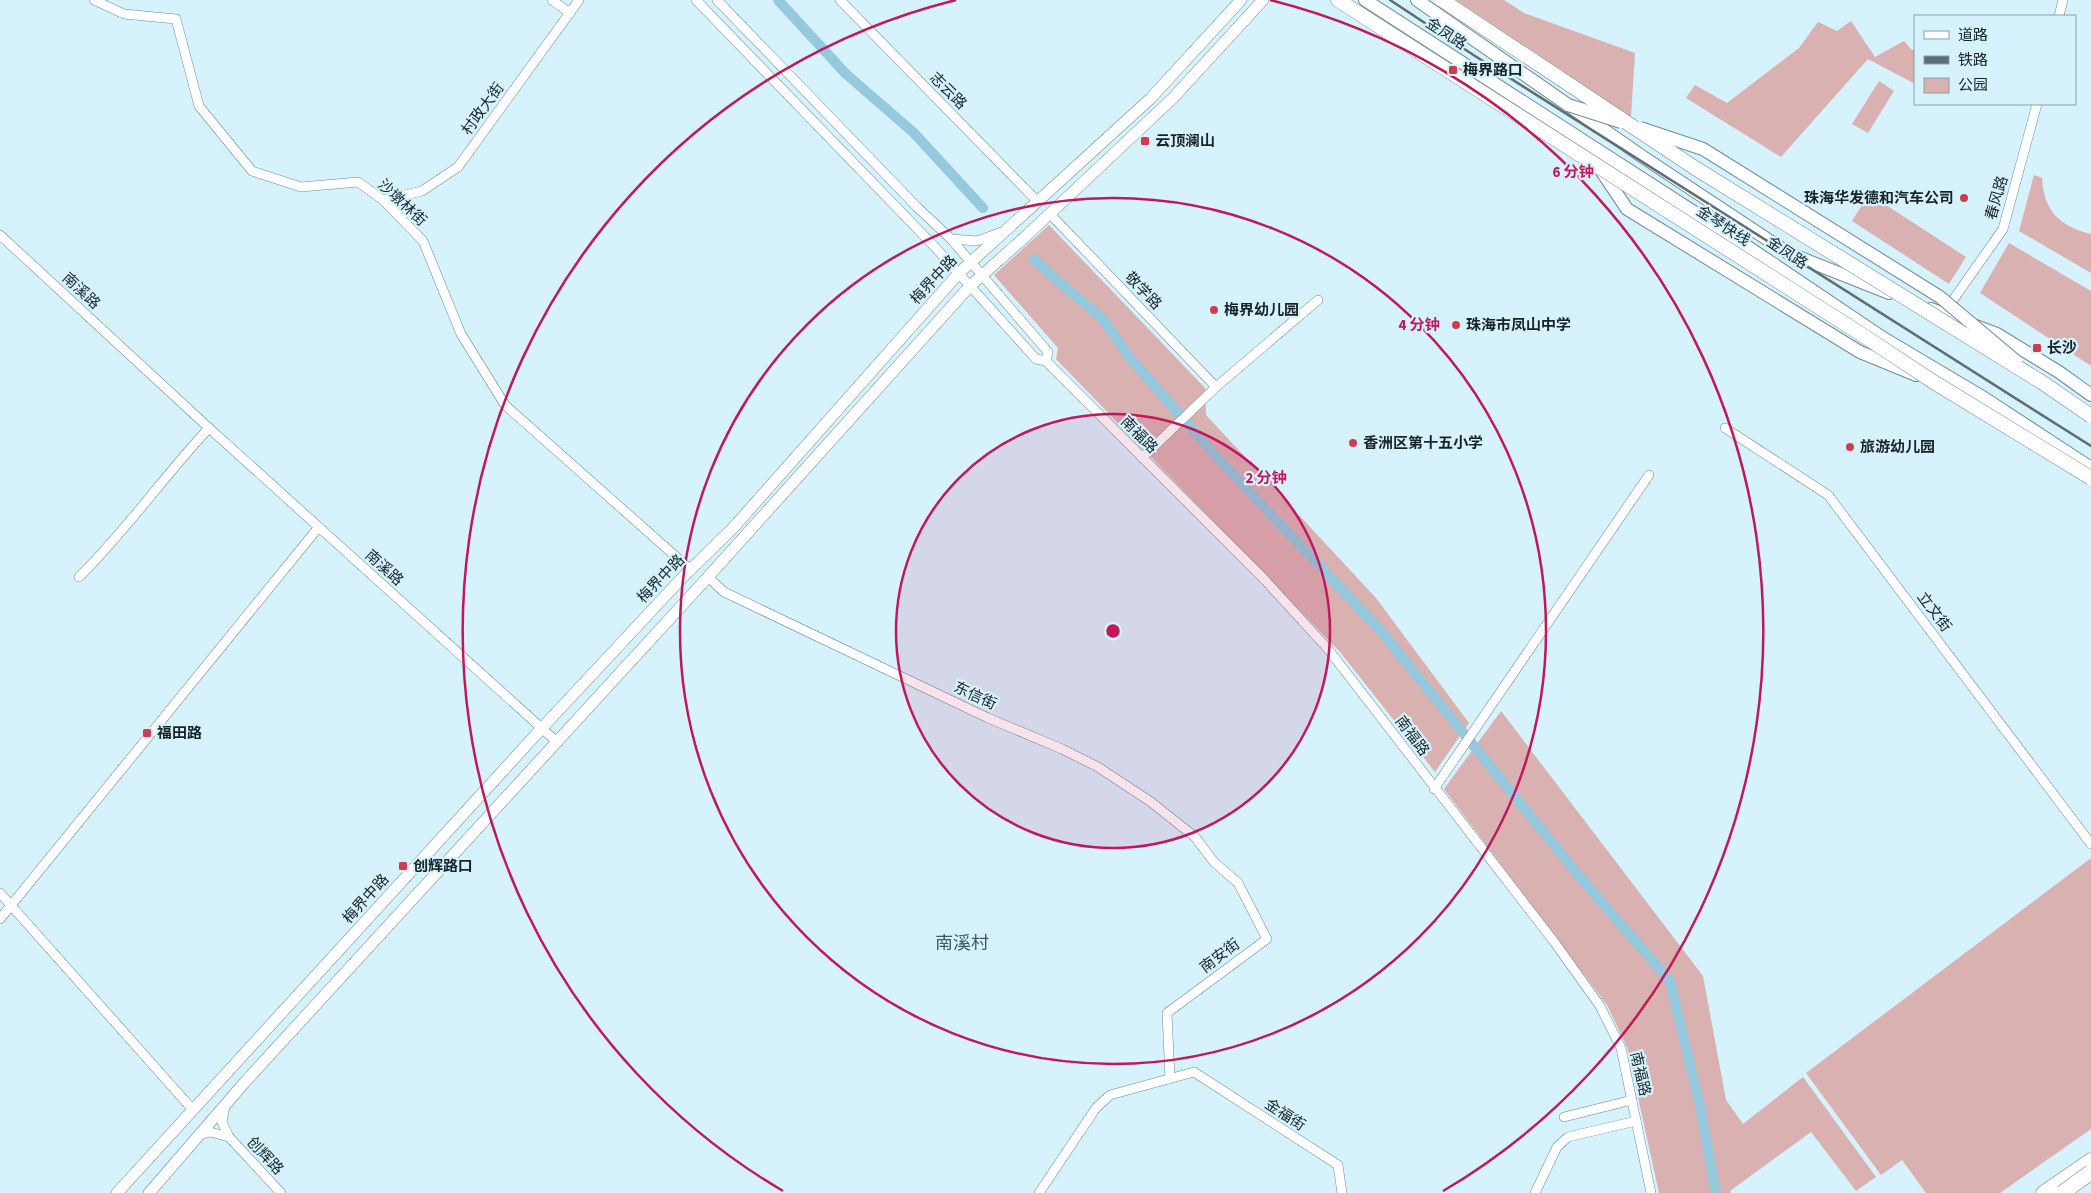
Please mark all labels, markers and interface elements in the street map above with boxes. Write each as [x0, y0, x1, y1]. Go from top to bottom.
street label: 金凤路 [1421, 13, 1471, 55]
legend [1914, 15, 2076, 105]
text: 道路 [1958, 25, 1988, 46]
text: 铁路 [1958, 50, 1988, 71]
place label: 梅界路口 [1463, 60, 1523, 81]
marker: 梅界路口 [1447, 64, 1459, 76]
street label: 志云路 [925, 68, 971, 114]
text: 公园 [1958, 75, 1988, 96]
street label: 村政大街 [457, 79, 509, 139]
place label: 云顶澜山 [1155, 131, 1215, 152]
marker: 云顶澜山 [1139, 135, 1151, 147]
text: 6 分钟 [1553, 162, 1593, 183]
street label: 春风路 [1981, 173, 2013, 223]
street label: 沙墩林街 [373, 175, 431, 231]
place label: 珠海华发德和汽车公司 [1804, 188, 1954, 209]
marker: 珠海华发德和汽车公司 [1958, 192, 1970, 204]
street label: 金琴快线 [1692, 201, 1754, 251]
street label: 金凤路 [1762, 232, 1812, 274]
street label: 梅界中路 [906, 251, 962, 309]
street label: 南溪路 [57, 268, 105, 314]
street label: 敬学路 [1120, 268, 1166, 314]
place label: 梅界幼儿园 [1224, 300, 1299, 321]
marker: 梅界幼儿园 [1208, 304, 1220, 316]
text: 4 分钟 [1399, 315, 1439, 336]
place label: 珠海市凤山中学 [1466, 315, 1571, 336]
marker: 珠海市凤山中学 [1450, 319, 1462, 331]
place label: 长沙 [2047, 338, 2077, 359]
marker: 长沙 [2031, 342, 2043, 354]
street label: 南福路 [1116, 412, 1162, 458]
place label: 香洲区第十五小学 [1363, 433, 1483, 454]
marker: 香洲区第十五小学 [1347, 437, 1359, 449]
place label: 旅游幼儿园 [1860, 437, 1935, 458]
marker: 旅游幼儿园 [1844, 441, 1856, 453]
text: 2 分钟 [1246, 468, 1286, 489]
street label: 南溪路 [360, 545, 408, 591]
street label: 梅界中路 [633, 550, 689, 608]
street label: 立文街 [1912, 588, 1956, 636]
centre of rings [1104, 622, 1122, 640]
street label: 东信街 [950, 677, 1000, 715]
street label: 南福路 [1390, 712, 1434, 760]
place label: 福田路 [157, 723, 202, 744]
marker: 福田路 [141, 727, 153, 739]
place label: 创辉路口 [413, 856, 473, 877]
marker: 创辉路口 [397, 860, 409, 872]
street label: 梅界中路 [338, 870, 394, 928]
district label: 南溪村 [935, 931, 989, 956]
street label: 南安街 [1196, 934, 1244, 978]
street label: 南福路 [1625, 1050, 1655, 1098]
street label: 金福街 [1260, 1094, 1310, 1136]
street label: 创辉路 [242, 1132, 288, 1180]

